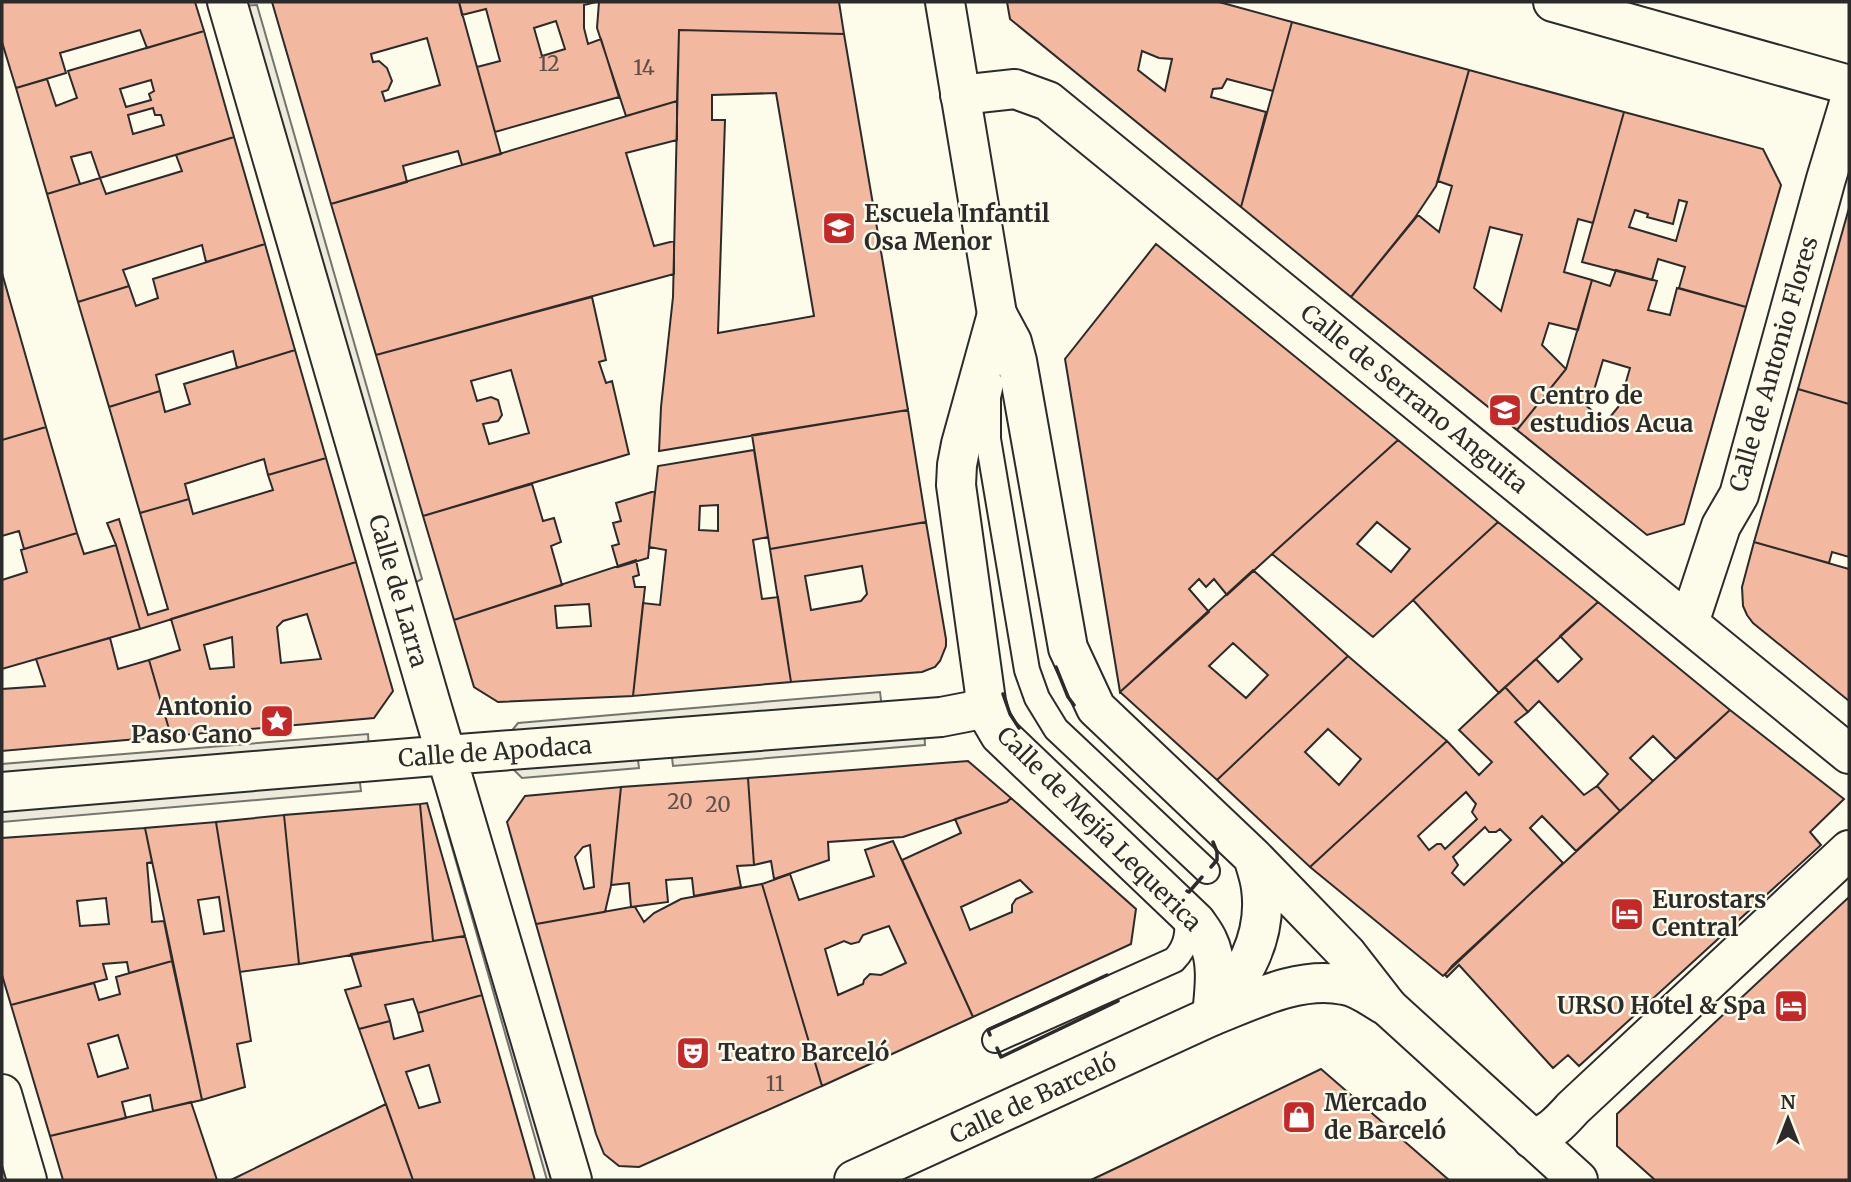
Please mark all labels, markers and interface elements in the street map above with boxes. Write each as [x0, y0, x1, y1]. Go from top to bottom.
house number: 12 [538, 50, 560, 77]
house number: 14 [633, 54, 655, 81]
place label: Escuela Infantil Osa Menor [864, 198, 1050, 257]
school or university icon: Escuela Infantil Osa Menor [820, 209, 858, 247]
street label: Calle de Antonio Flores [1722, 233, 1825, 495]
street label: Calle de Serrano Anguita [1294, 297, 1534, 500]
place label: Centro de estudios Acua [1530, 380, 1694, 439]
school or university icon: Centro de estudios Acua [1486, 391, 1524, 429]
street label: Calle de Larra [362, 511, 435, 671]
place label: Antonio Paso Cano [131, 691, 252, 750]
place icon: Antonio Paso Cano [258, 702, 296, 740]
street label: Calle de Mejía Lequerica [990, 720, 1208, 938]
street label: Calle de Apodaca [397, 729, 593, 774]
house number: 20 [667, 788, 693, 815]
house number: 20 [705, 791, 731, 818]
place label: Eurostars Central [1652, 884, 1767, 943]
hotel icon: Eurostars Central [1608, 895, 1646, 933]
hotel icon: URSO Hotel & Spa [1772, 987, 1810, 1025]
place label: URSO Hotel & Spa [1557, 990, 1766, 1021]
theatre icon: Teatro Barceló [674, 1034, 712, 1072]
place label: Teatro Barceló [718, 1037, 889, 1068]
street label: Calle de Barceló [945, 1046, 1121, 1151]
house number: 11 [766, 1070, 784, 1097]
north arrow [1753, 1084, 1823, 1154]
place label: Mercado de Barceló [1324, 1087, 1446, 1146]
text: N [1780, 1090, 1796, 1114]
shop icon: Mercado de Barceló [1280, 1098, 1318, 1136]

